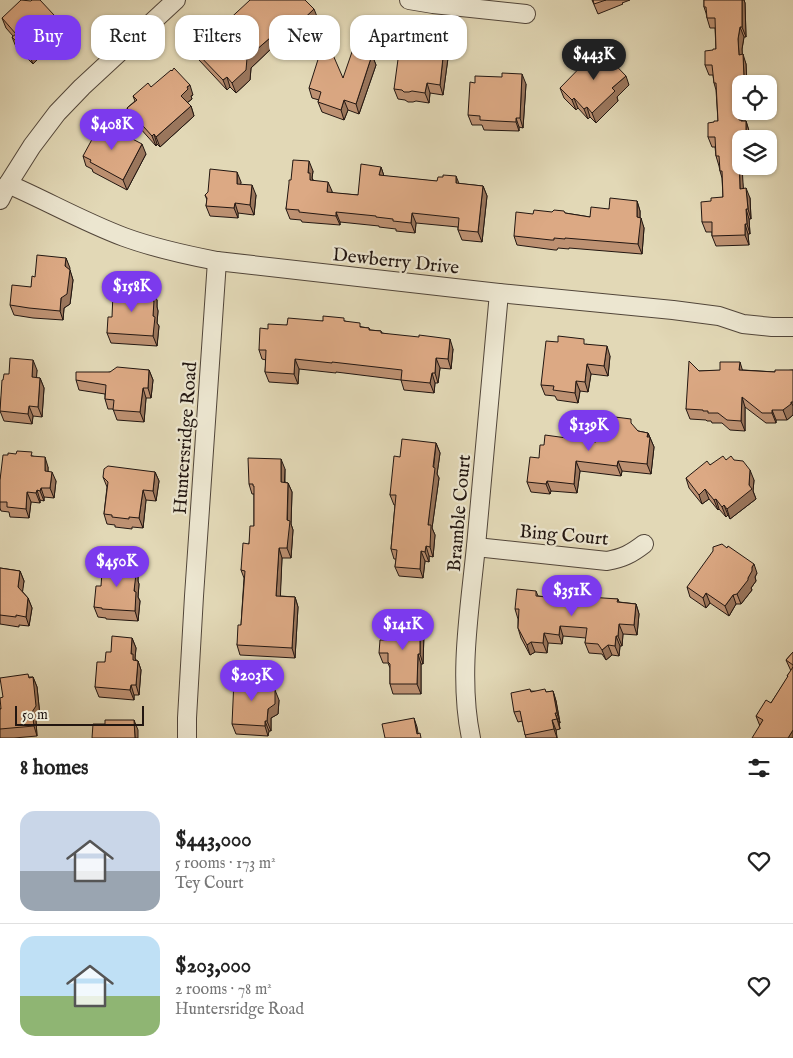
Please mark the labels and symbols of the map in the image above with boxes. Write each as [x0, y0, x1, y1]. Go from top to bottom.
pin: $443K [559, 38, 629, 81]
pin: $408K [77, 108, 147, 151]
street label: Dewberry Drive [331, 243, 460, 281]
pin: $158K [97, 270, 167, 313]
street label: Huntersridge Road [169, 360, 203, 515]
pin: $139K [554, 410, 624, 452]
street label: Bramble Court [443, 453, 477, 573]
street label: Bing Court [518, 520, 610, 552]
pin: $450K [82, 546, 152, 588]
pin: $351K [537, 574, 607, 617]
pin: $141K [368, 608, 438, 651]
pin: $203K [217, 660, 287, 702]
scale bar [15, 703, 144, 726]

